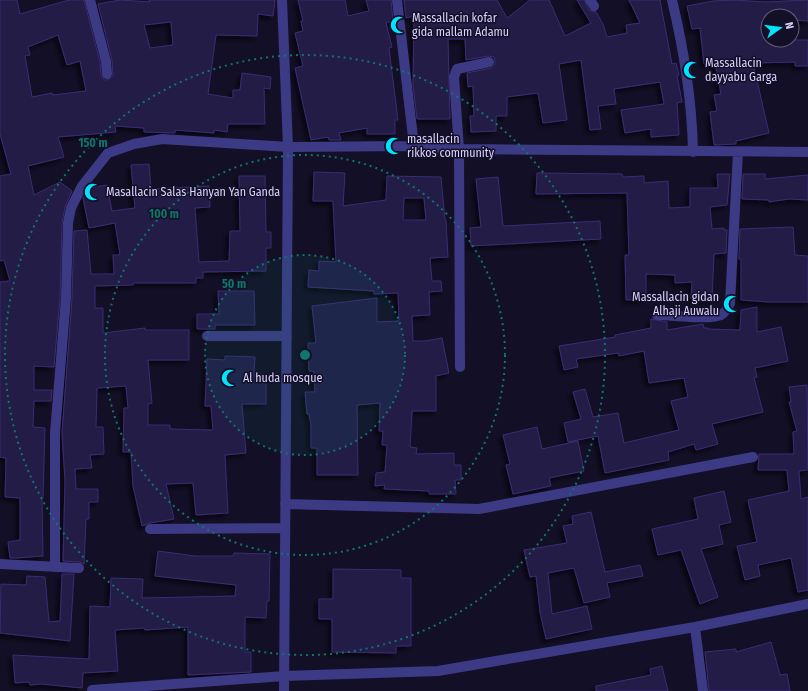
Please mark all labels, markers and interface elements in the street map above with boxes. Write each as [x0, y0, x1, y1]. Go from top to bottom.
north arrow [760, 8, 800, 48]
place label: Massallacin kofar gida mallam Adamu [412, 11, 509, 39]
mosque icon: Massallacin kofar gida mallam Adamu [389, 15, 409, 35]
text: N [782, 21, 796, 30]
place label: Massallacin dayyabu Garga [705, 56, 777, 84]
mosque icon: Massallacin dayyabu Garga [682, 60, 702, 80]
place label: masallacin rikkos community [407, 132, 495, 160]
text: 150 m [78, 136, 108, 150]
mosque icon: masallacin rikkos community [384, 136, 404, 156]
mosque icon: Masallacin Salas Hanyan Yan Ganda [83, 182, 103, 202]
place label: Masallacin Salas Hanyan Yan Ganda [106, 185, 280, 199]
text: 100 m [149, 207, 179, 221]
text: 50 m [222, 277, 246, 291]
place label: Massallacin gidan Alhaji Auwalu [632, 290, 719, 318]
mosque icon: Massallacin gidan Alhaji Auwalu [722, 294, 742, 314]
centre of rings [298, 348, 312, 362]
mosque icon: Al huda mosque [220, 368, 240, 388]
place label: Al huda mosque [243, 371, 322, 385]

